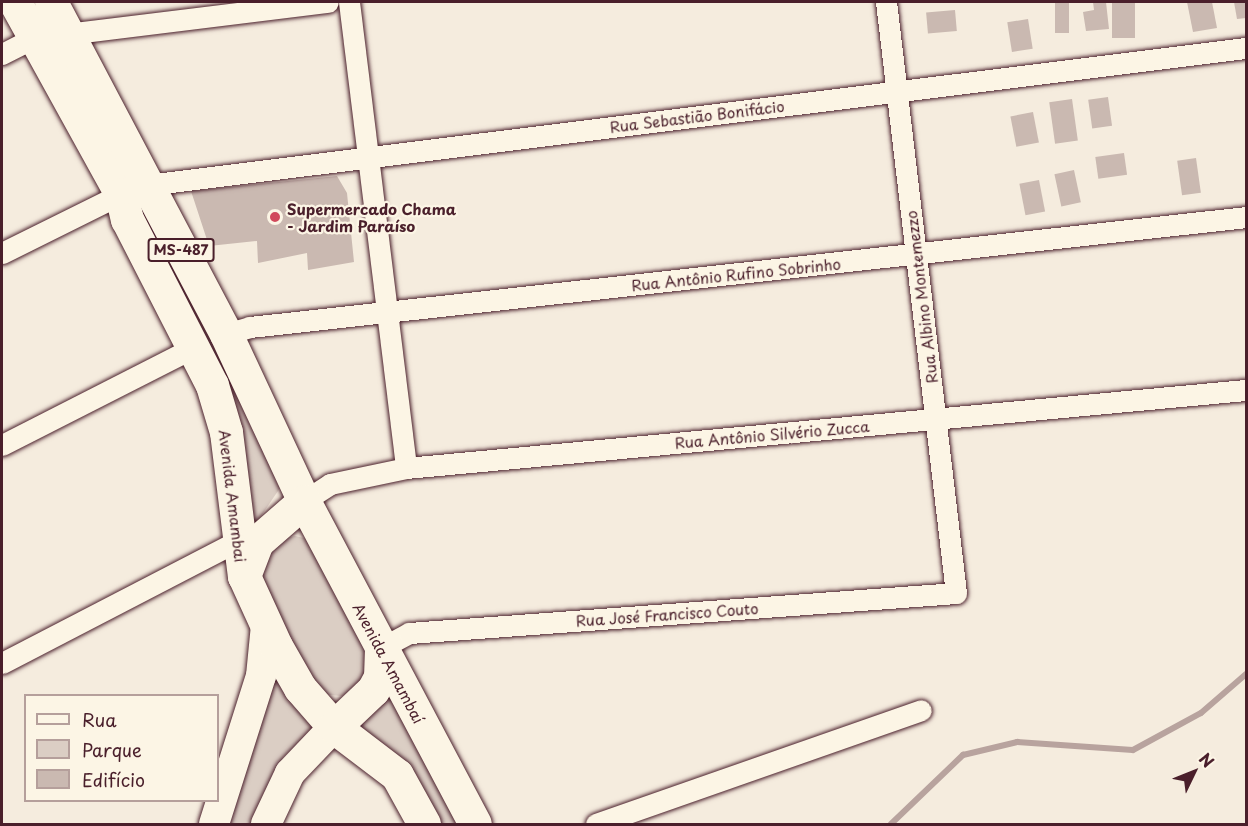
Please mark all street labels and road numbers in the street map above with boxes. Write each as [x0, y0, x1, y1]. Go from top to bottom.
street label: Rua Sebastião Bonifácio [609, 96, 785, 136]
street label: Rua Albino Montemezzo [902, 210, 940, 384]
road number: MS-487 [146, 239, 216, 261]
street label: Rua Antônio Rufino Sobrinho [631, 254, 841, 294]
street label: Rua Antônio Silvério Zucca [673, 416, 871, 452]
street label: Avenida Amambai [216, 429, 250, 563]
street label: Rua José Francisco Couto [573, 599, 761, 629]
street label: Avenida Amambaí [350, 600, 428, 726]

